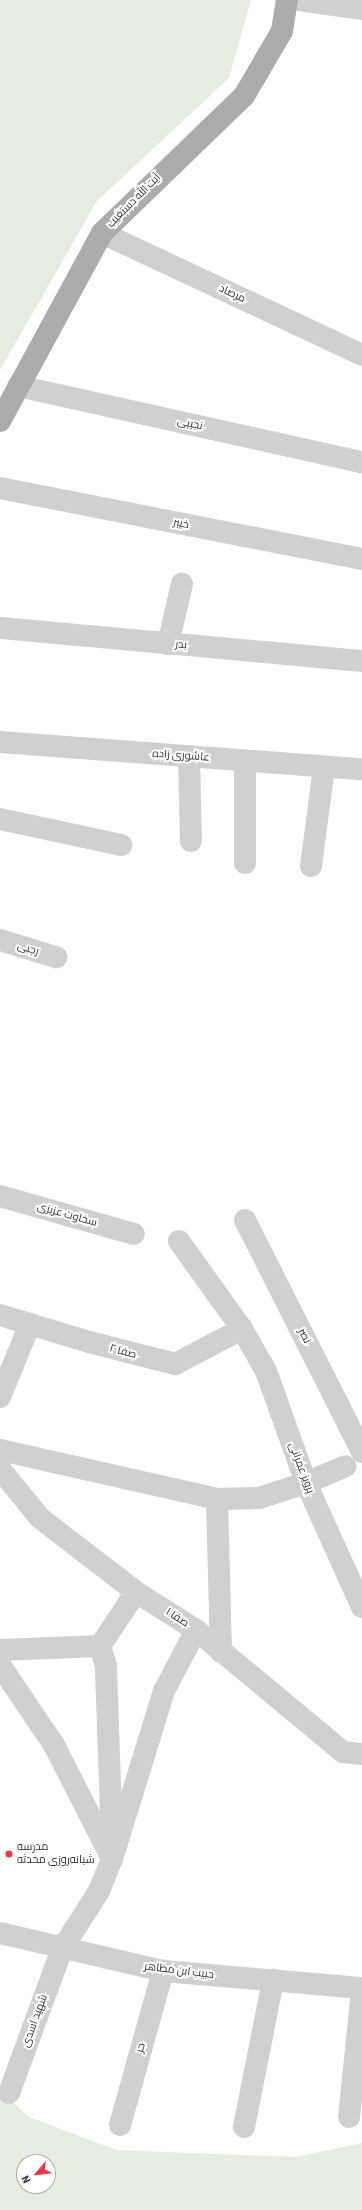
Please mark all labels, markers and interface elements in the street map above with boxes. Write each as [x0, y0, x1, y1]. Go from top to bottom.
street label: آیت الله دستغیب [104, 171, 164, 231]
street label: مرصاد [217, 282, 247, 306]
street label: نجیبی [176, 415, 204, 433]
street label: خیبر [172, 516, 190, 532]
street label: بدر [175, 638, 187, 652]
street label: عاشوری زاده [152, 747, 210, 765]
street label: رجبی [16, 939, 40, 959]
street label: سخاوت عزیزی [35, 1200, 99, 1230]
street label: نصر [295, 1326, 313, 1346]
street label: صفا ۲ [108, 1342, 138, 1362]
street label: پرویز عمرانی [285, 1441, 317, 1495]
street label: صفا ۱ [163, 1606, 191, 1630]
place label: مدرسه شبانه‌روزی محدثه [17, 1841, 95, 1867]
marker: مدرسه شبانه‌روزی محدثه [4, 1849, 14, 1859]
street label: حبیب ابن مظاهر [143, 1960, 215, 1982]
street label: شهید اسدی [19, 1993, 51, 2049]
street label: حر [133, 2042, 149, 2054]
north arrow [16, 2154, 56, 2194]
text: N [18, 2173, 34, 2186]

